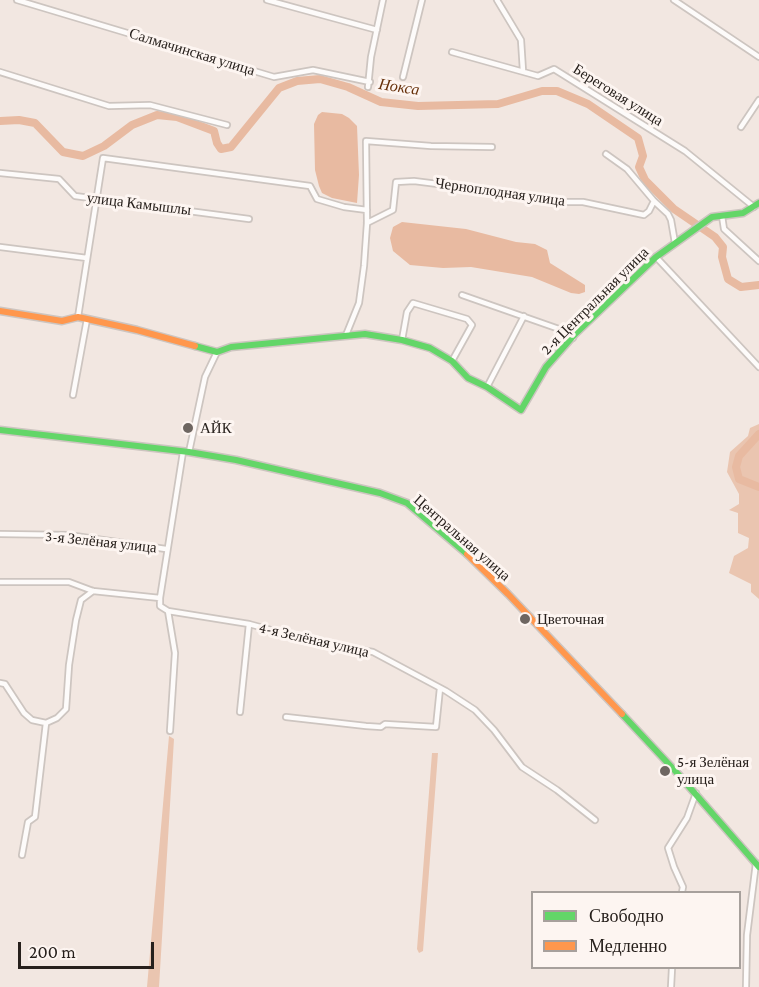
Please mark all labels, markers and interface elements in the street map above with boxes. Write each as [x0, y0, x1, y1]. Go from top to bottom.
street label: Салмачинская улица [127, 24, 257, 80]
street label: Береговая улица [570, 60, 666, 130]
water label: Нокса [377, 74, 421, 100]
street label: Черноплодная улица [434, 174, 566, 210]
street label: улица Камышлы [86, 189, 192, 219]
street label: 2-я Центральная улица [538, 244, 652, 358]
place label: АЙК [200, 419, 232, 437]
marker: АЙК [181, 421, 195, 435]
street label: Центральная улица [410, 491, 514, 585]
street label: 3-я Зелёная улица [44, 527, 158, 557]
place label: Цветочная [537, 610, 604, 628]
marker: Цветочная [518, 612, 532, 626]
street label: 4-я Зелёная улица [257, 619, 371, 661]
place label: 5-я Зелёная улица [677, 753, 749, 788]
marker: 5-я Зелёная улица [658, 764, 672, 778]
legend [531, 891, 741, 969]
text: Свободно [589, 906, 664, 926]
scale bar [21, 930, 158, 968]
text: Медленно [589, 936, 667, 956]
text: 200 m [29, 942, 76, 962]

